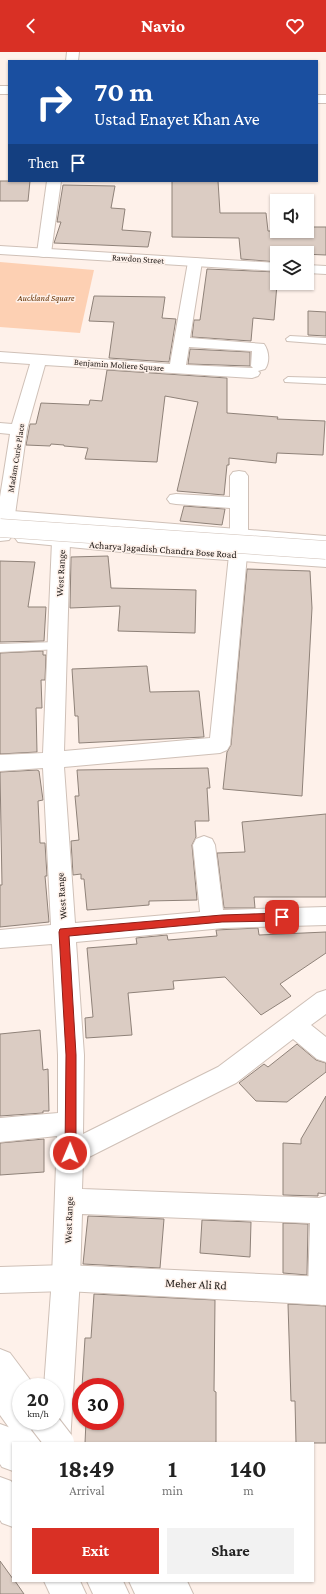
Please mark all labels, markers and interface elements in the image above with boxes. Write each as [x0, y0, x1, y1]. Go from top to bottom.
icon: back [20, 15, 42, 37]
icon: heart [284, 15, 306, 37]
text: Navio [141, 16, 185, 36]
icon: right [28, 76, 80, 128]
text: 70 m [94, 76, 153, 107]
text: Ustad Enayet Khan Ave [94, 109, 260, 129]
icon: arrive [67, 152, 89, 174]
text: Then [28, 155, 59, 171]
map controls [270, 194, 314, 290]
button: sound [270, 194, 314, 238]
button: layers [270, 246, 314, 290]
street label: Rawdon Street [112, 252, 165, 266]
park label: Auckland Square [17, 293, 75, 303]
street label: Benjamin Moliere Square [74, 357, 164, 374]
street label: Madam Curie Place [6, 423, 26, 493]
street label: Acharya Jagadish Chandra Bose Road [89, 539, 238, 560]
street label: West Range [54, 549, 67, 597]
street label: West Range [54, 872, 69, 920]
pin [265, 900, 299, 934]
icon: arrive [271, 906, 293, 928]
position arrow [49, 1132, 91, 1174]
street label: West Range [62, 1196, 75, 1244]
street label: Meher Ali Rd [165, 1275, 228, 1293]
speed limit sign: 30 [72, 1378, 124, 1430]
text: 20 [27, 1388, 49, 1410]
text: km/h [27, 1408, 49, 1419]
text: 18:49 [59, 1455, 115, 1482]
text: 1 [168, 1455, 177, 1482]
text: 140 [230, 1455, 267, 1482]
text: Arrival [69, 1483, 105, 1498]
text: min [162, 1483, 183, 1498]
text: m [243, 1483, 254, 1498]
button: Exit [32, 1528, 159, 1574]
button: Share [167, 1528, 294, 1574]

